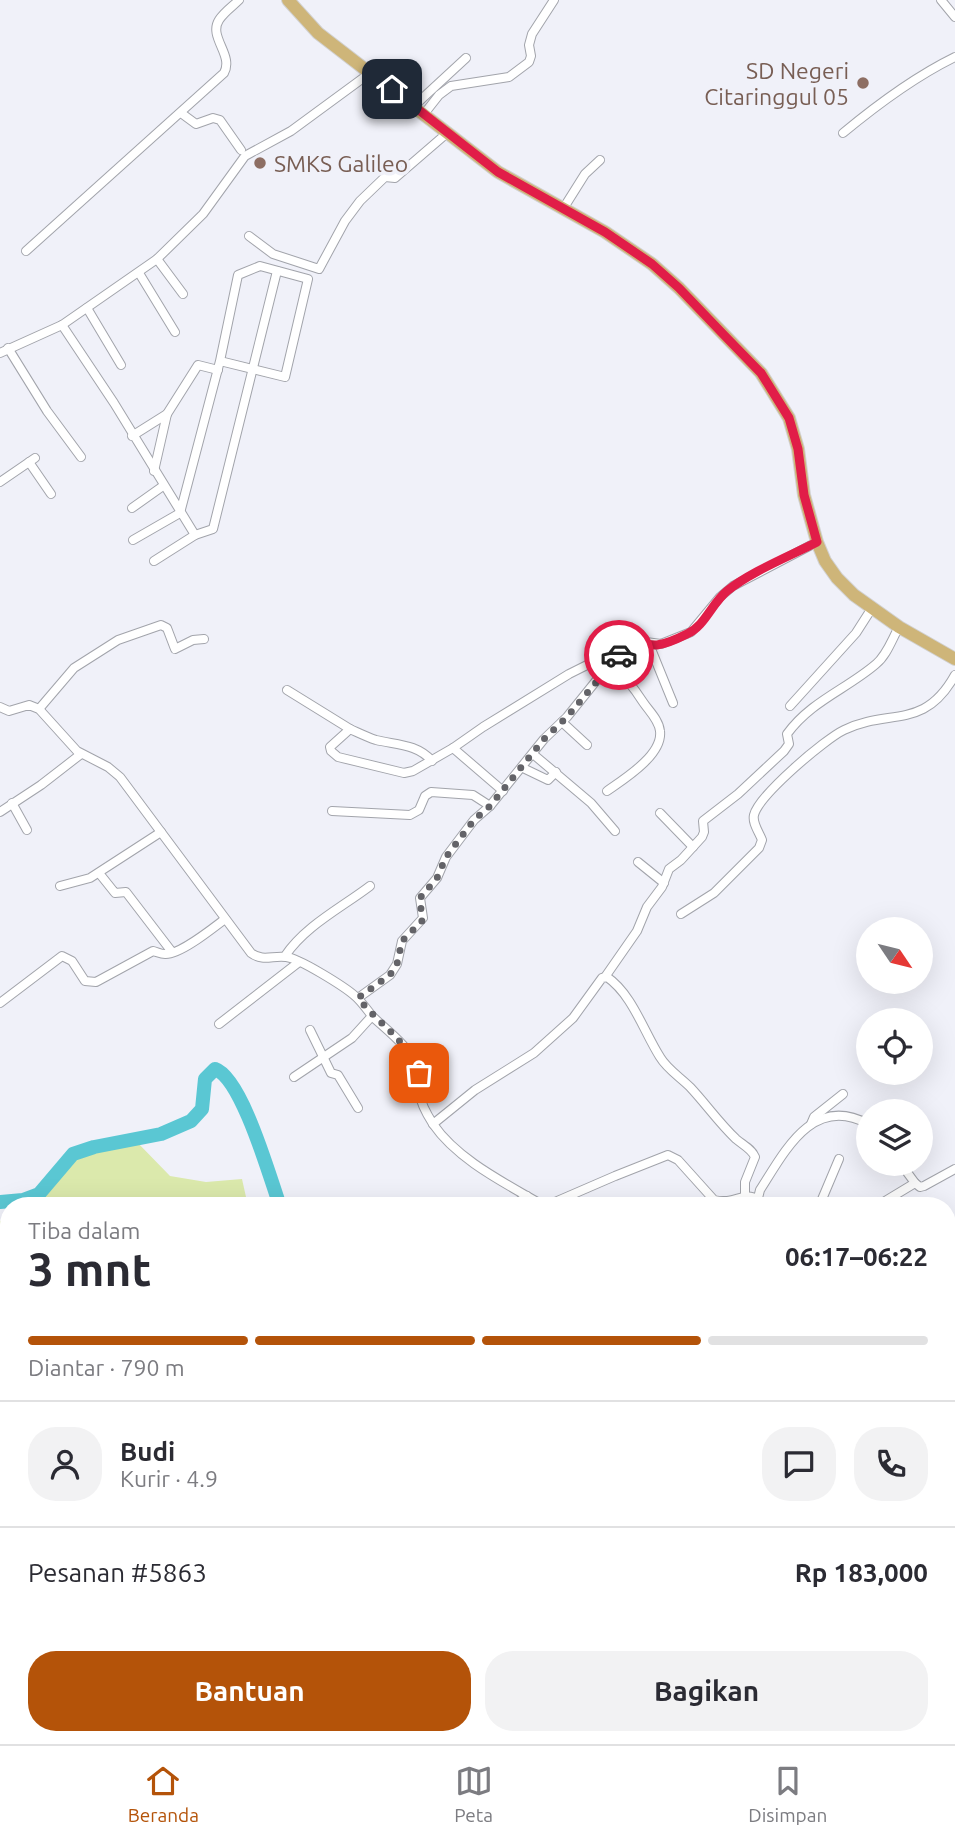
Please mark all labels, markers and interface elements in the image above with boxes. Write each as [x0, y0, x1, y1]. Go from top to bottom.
place label: SD Negeri Citaringgul 05 [704, 58, 849, 109]
pin [362, 59, 422, 119]
icon: home [373, 70, 411, 108]
marker: SD Negeri Citaringgul 05 [855, 75, 871, 91]
place label: SMKS Galileo [274, 151, 408, 176]
marker: SMKS Galileo [252, 155, 268, 171]
courier [584, 620, 654, 690]
icon: car [600, 636, 638, 674]
north arrow [856, 917, 933, 994]
map controls [856, 917, 933, 1176]
button: locate [856, 1008, 933, 1085]
pin [389, 1043, 449, 1103]
icon: bag [400, 1054, 438, 1092]
button: layers [856, 1099, 933, 1176]
text: Tiba dalam [28, 1218, 140, 1243]
text: 06:17–06:22 [785, 1242, 928, 1271]
text: 3 mnt [28, 1243, 151, 1295]
text: Diantar · 790 m [28, 1355, 185, 1380]
button: person [28, 1427, 102, 1501]
button: chat [762, 1427, 836, 1501]
button: phone [854, 1427, 928, 1501]
text: Budi [120, 1437, 175, 1466]
text: Kurir · 4.9 [120, 1466, 218, 1491]
text: Pesanan #5863 [28, 1558, 207, 1587]
text: Rp 183,000 [795, 1558, 928, 1587]
button: Bantuan [28, 1651, 471, 1731]
button: Bagikan [485, 1651, 928, 1731]
tab: Beranda [128, 1762, 199, 1826]
tab: Peta [454, 1762, 493, 1826]
tab: Disimpan [748, 1762, 827, 1826]

